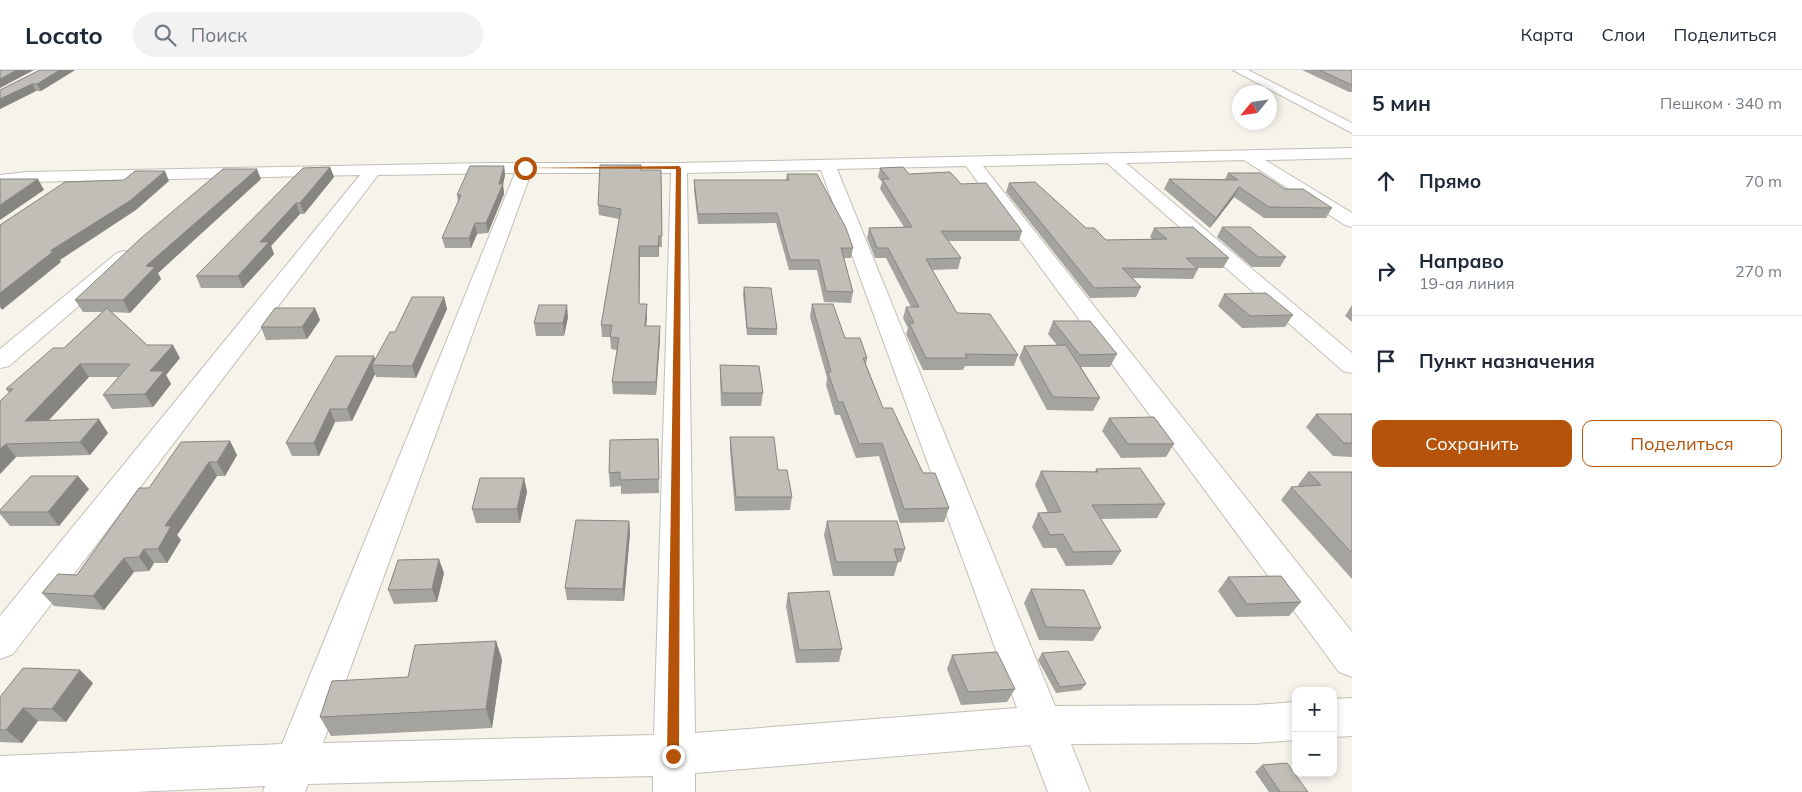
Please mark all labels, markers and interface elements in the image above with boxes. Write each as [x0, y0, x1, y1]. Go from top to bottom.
search box [133, 12, 483, 57]
text: Locato [25, 20, 103, 50]
icon: search [151, 21, 179, 49]
text: Поиск [191, 23, 247, 47]
text: Карта [1521, 23, 1573, 46]
text: Слои [1601, 23, 1646, 46]
text: Поделиться [1674, 23, 1777, 46]
north arrow [1232, 85, 1277, 130]
text: 5 мин [1372, 90, 1431, 116]
text: Пешком · 340 m [1660, 93, 1782, 113]
route start [514, 157, 537, 180]
icon: ahead [1372, 167, 1400, 195]
text: Прямо [1419, 169, 1481, 193]
text: 70 m [1745, 171, 1782, 191]
text: Направо [1419, 249, 1504, 273]
icon: right [1372, 257, 1400, 285]
text: 270 m [1735, 261, 1782, 281]
text: 19-ая линия [1419, 273, 1515, 293]
icon: arrive [1372, 347, 1400, 375]
text: Пункт назначения [1419, 349, 1595, 373]
button: Сохранить [1372, 420, 1572, 467]
button: Поделиться [1582, 420, 1782, 467]
map controls [1292, 687, 1337, 777]
button: + [1292, 687, 1337, 732]
button: − [1292, 732, 1337, 777]
route end [662, 745, 685, 768]

